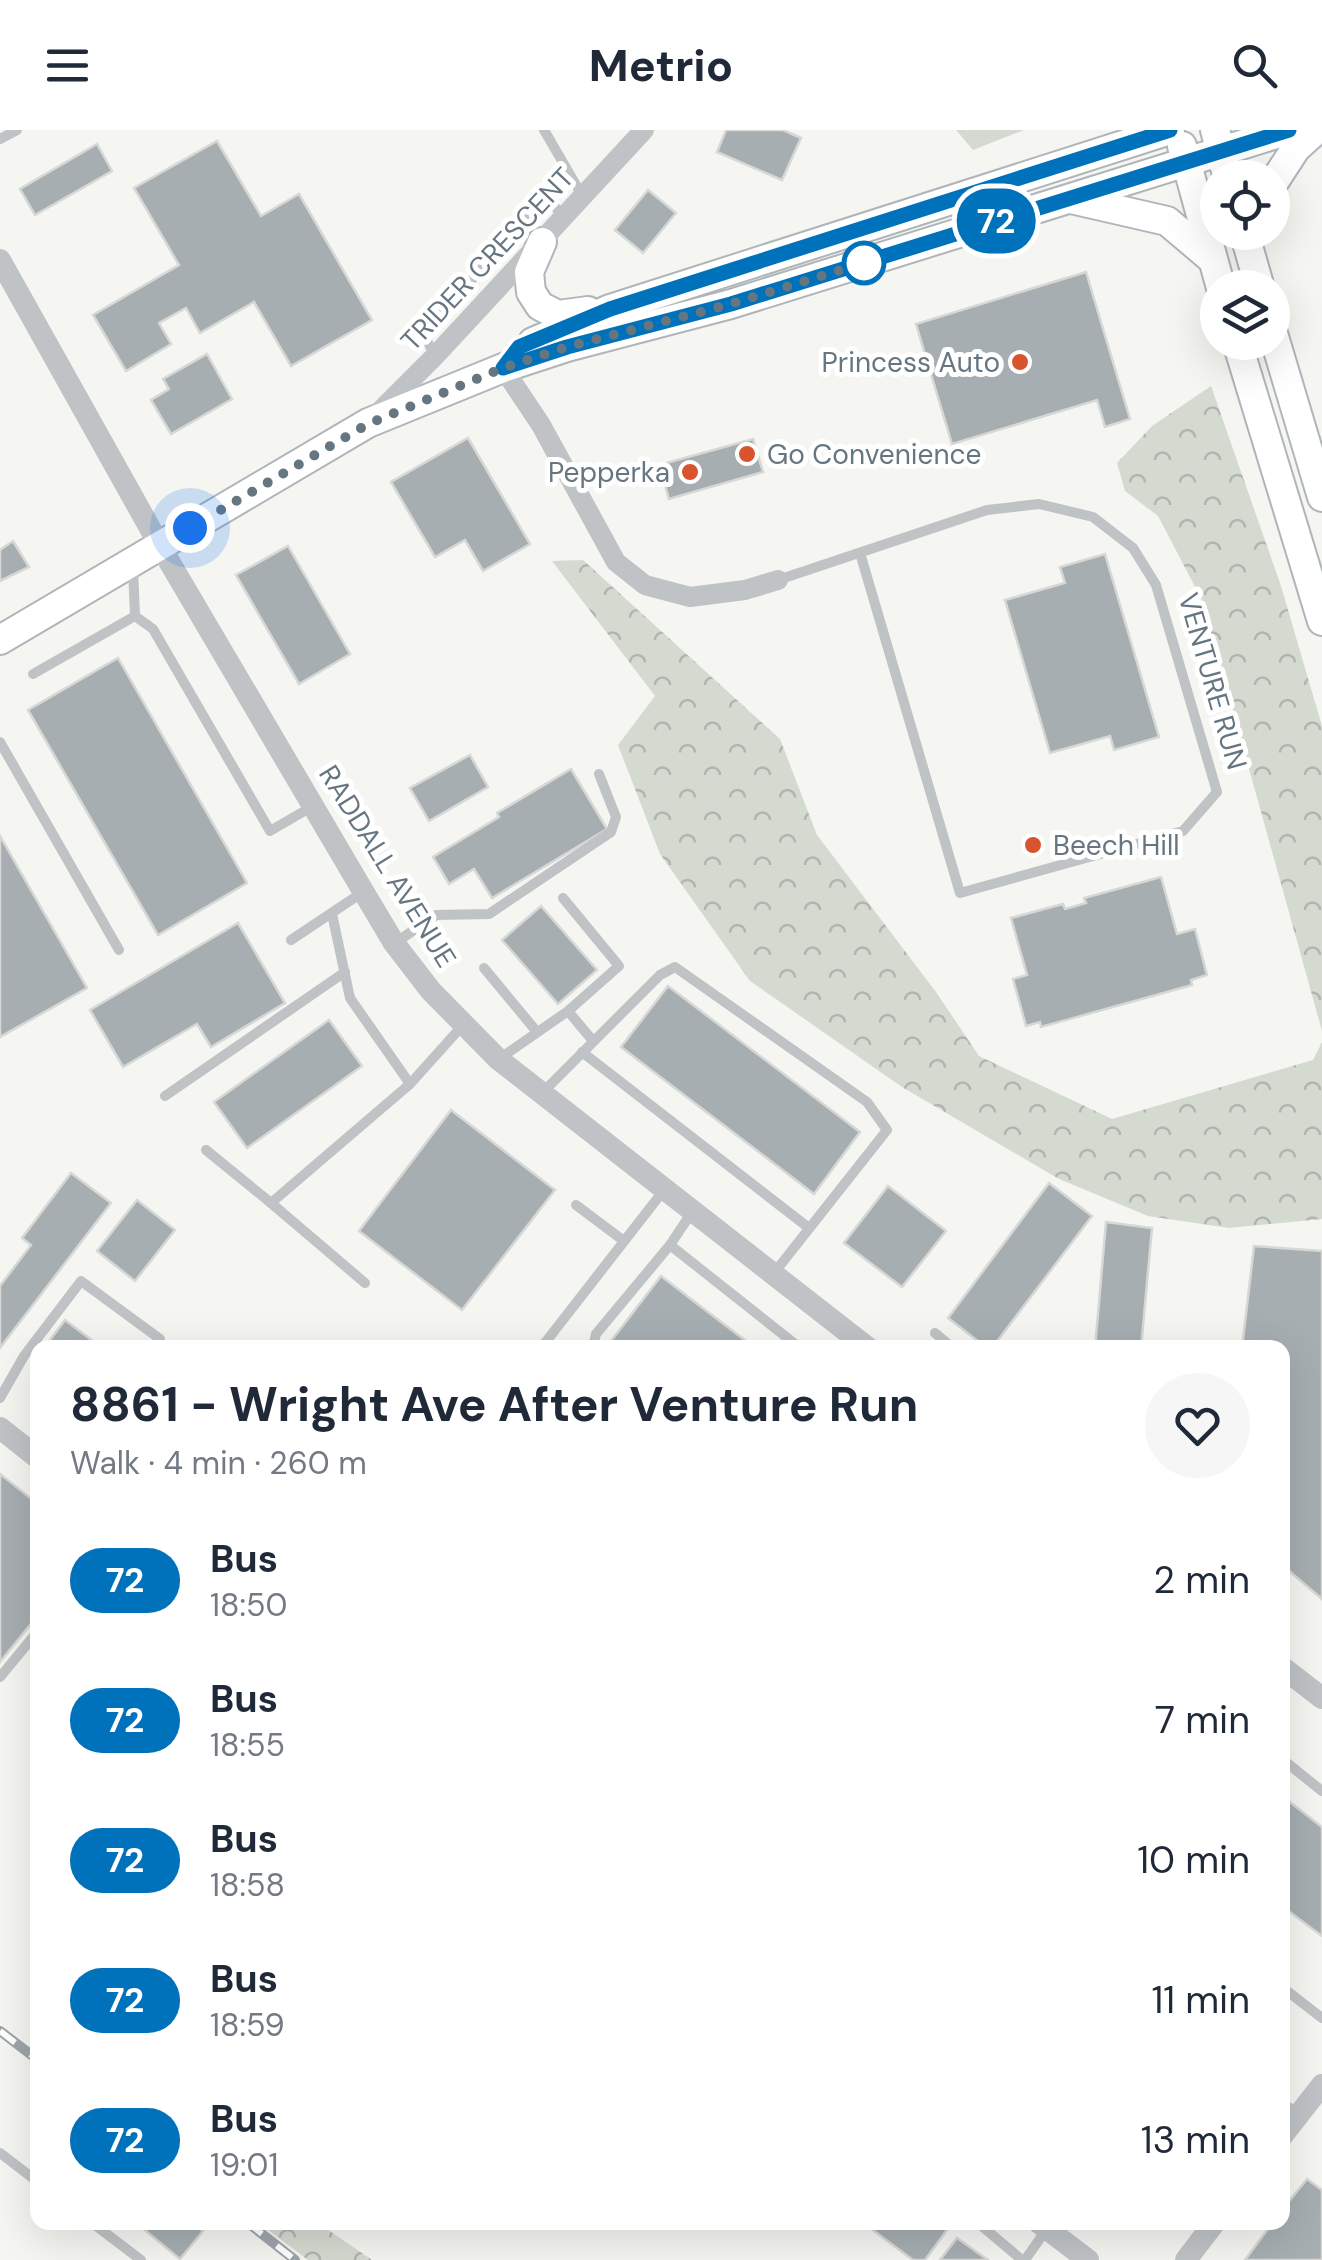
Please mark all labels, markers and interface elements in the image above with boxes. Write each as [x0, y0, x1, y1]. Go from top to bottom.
text: Metrio [589, 36, 733, 95]
icon: menu [40, 38, 95, 93]
icon: search [1227, 38, 1282, 93]
street label: TRIDER CRESCENT [393, 160, 582, 359]
map controls [1200, 160, 1290, 360]
button: locate [1200, 160, 1290, 250]
line badge: 72 [951, 188, 1041, 254]
text: 72 [977, 198, 1015, 244]
unlabelled marker [843, 242, 885, 284]
button: layers [1200, 270, 1290, 360]
place label: Princess Auto [822, 344, 1000, 381]
marker: Princess Auto [1009, 351, 1031, 373]
place label: Go Convenience [767, 436, 981, 473]
marker: Go Convenience [736, 443, 758, 465]
place label: Pepperka [548, 454, 670, 491]
marker: Pepperka [679, 461, 701, 483]
your location [165, 503, 215, 553]
street label: VENTURE RUN [1170, 588, 1255, 774]
street label: RADDALL AVENUE [310, 758, 465, 974]
place label: Beech Hill [1053, 827, 1180, 864]
marker: Beech Hill [1022, 834, 1044, 856]
text: 8861 - Wright Ave After Venture Run [70, 1373, 918, 1436]
button: heart [1145, 1373, 1250, 1478]
text: Walk · 4 min · 260 m [70, 1442, 367, 1484]
text: Bus [210, 1534, 278, 1584]
text: 2 min [1153, 1555, 1250, 1605]
text: 72 [106, 1557, 144, 1603]
text: 18:50 [210, 1584, 287, 1626]
text: Bus [210, 1674, 278, 1724]
text: 7 min [1155, 1695, 1250, 1745]
text: 72 [106, 1697, 144, 1743]
text: 18:55 [210, 1724, 285, 1766]
text: Bus [210, 1814, 278, 1864]
text: 10 min [1137, 1835, 1250, 1885]
text: 72 [106, 1837, 144, 1883]
text: 18:58 [210, 1864, 285, 1906]
text: Bus [210, 1954, 278, 2004]
text: 11 min [1151, 1975, 1250, 2025]
text: 72 [106, 1977, 144, 2023]
text: 18:59 [210, 2004, 285, 2046]
text: Bus [210, 2094, 278, 2144]
text: 13 min [1141, 2115, 1250, 2165]
text: 72 [106, 2117, 144, 2163]
text: 19:01 [210, 2144, 278, 2186]

